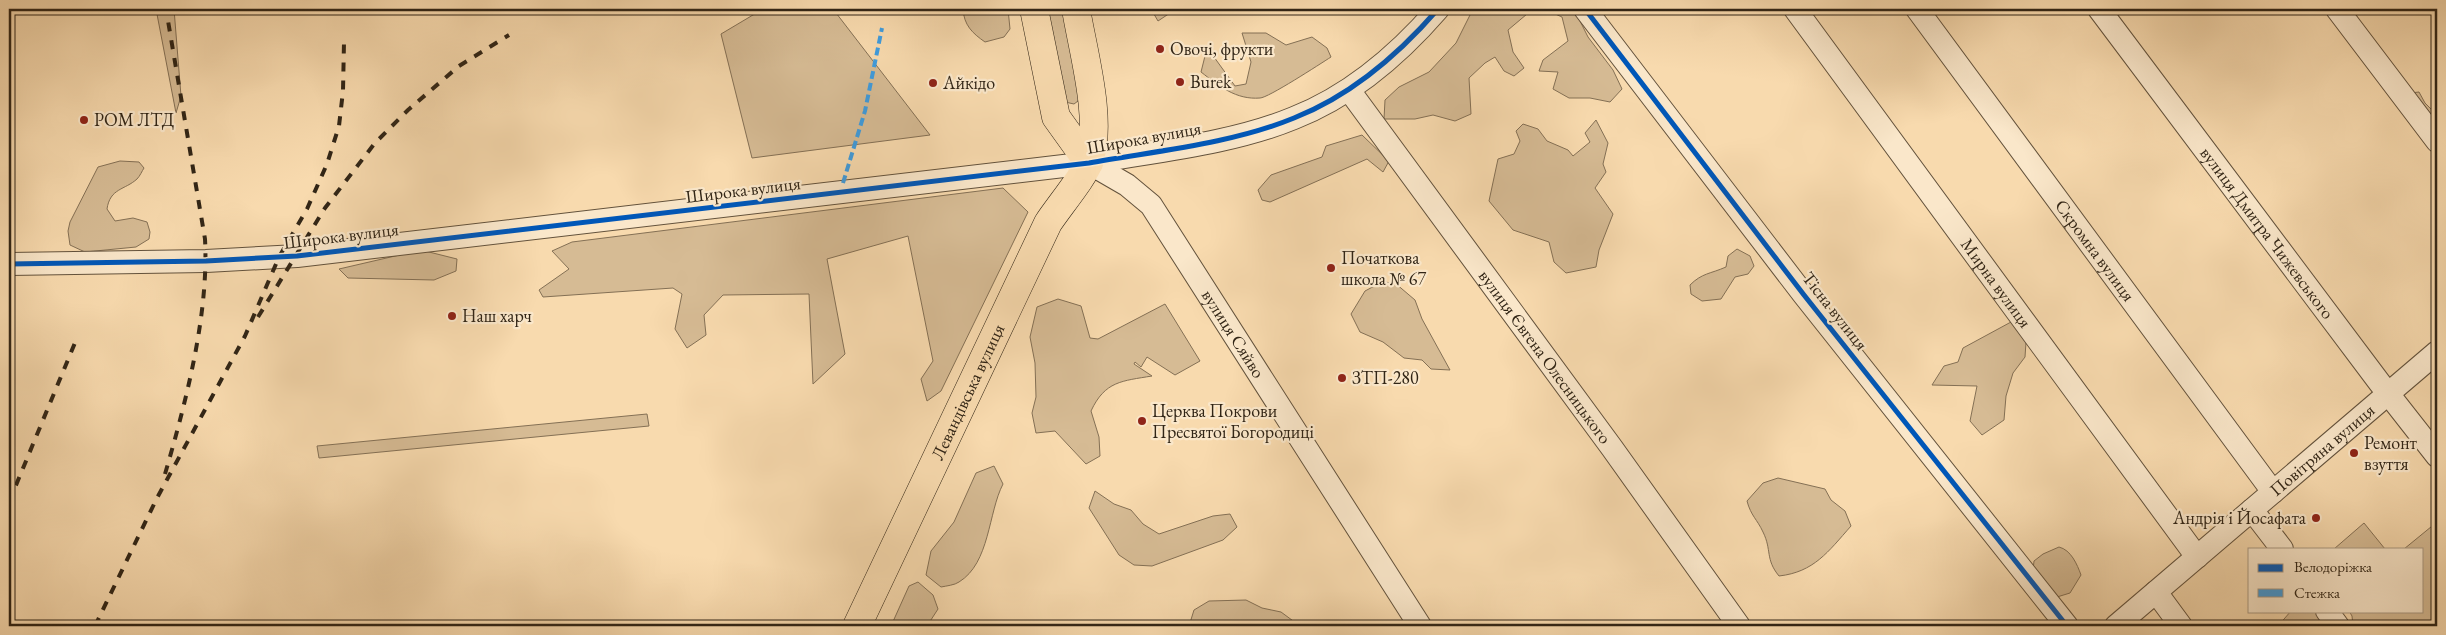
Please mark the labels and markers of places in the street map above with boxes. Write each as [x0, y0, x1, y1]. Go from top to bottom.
place label: Овочі, фрукти [1170, 37, 1274, 60]
marker: Овочі, фрукти [1154, 43, 1166, 55]
place label: Burek [1190, 70, 1232, 93]
place label: Айкідо [942, 71, 995, 94]
marker: Burek [1174, 76, 1186, 88]
marker: Айкідо [927, 77, 939, 89]
place label: РОМ ЛТД [94, 108, 175, 131]
marker: РОМ ЛТД [78, 114, 90, 126]
place label: Початкова школа № 67 [1341, 246, 1426, 290]
marker: Початкова школа № 67 [1325, 262, 1337, 274]
place label: Наш харч [462, 304, 532, 327]
marker: Наш харч [446, 310, 458, 322]
place label: ЗТП-280 [1352, 366, 1419, 389]
marker: ЗТП-280 [1336, 372, 1348, 384]
place label: Церква Покрови Пресвятої Богородиці [1152, 399, 1315, 443]
marker: Церква Покрови Пресвятої Богородиці [1136, 415, 1148, 427]
place label: Ремонт взуття [2364, 431, 2418, 475]
marker: Ремонт взуття [2348, 447, 2360, 459]
place label: Андрія і Йосафата [2172, 506, 2307, 529]
marker: Андрія і Йосафата [2310, 512, 2322, 524]

